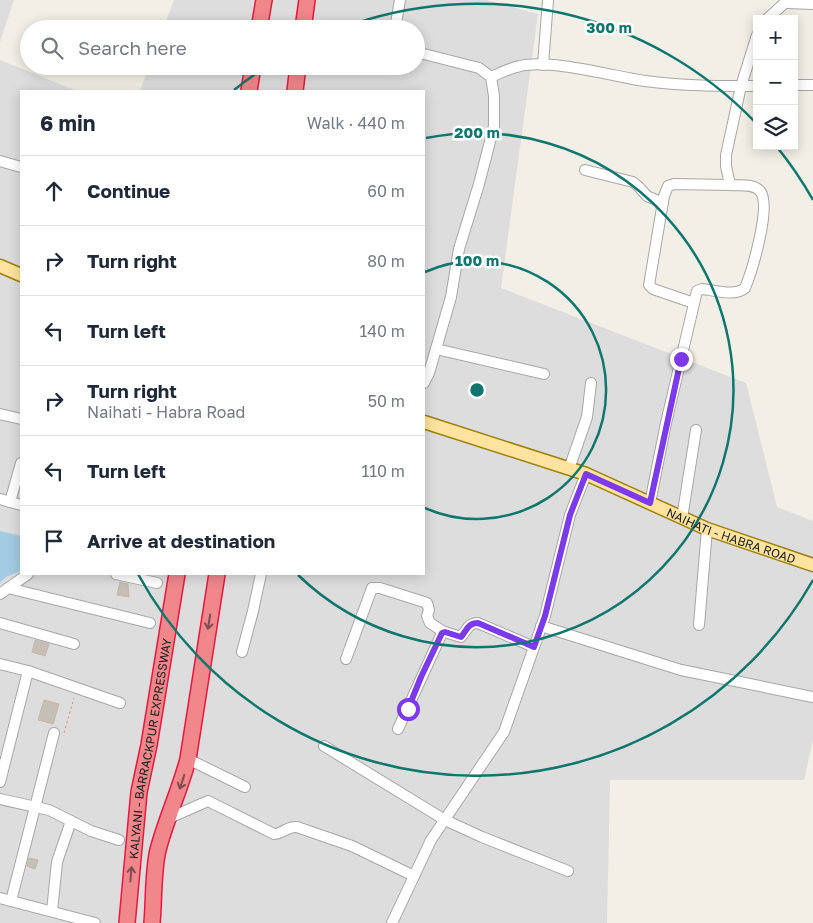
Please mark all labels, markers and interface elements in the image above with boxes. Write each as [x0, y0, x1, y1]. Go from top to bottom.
map controls [753, 15, 798, 150]
button: + [753, 15, 798, 60]
text: 300 m [586, 18, 632, 36]
search box [20, 20, 425, 75]
icon: search [38, 34, 66, 62]
text: Search here [78, 36, 187, 59]
button: − [753, 60, 798, 105]
button: layers [753, 105, 798, 150]
text: 6 min [40, 110, 95, 136]
text: Walk · 440 m [307, 113, 405, 133]
text: 200 m [454, 123, 500, 141]
icon: ahead [40, 177, 68, 205]
text: Continue [87, 179, 170, 202]
text: 60 m [367, 181, 405, 201]
icon: right [40, 247, 68, 275]
text: Turn right [87, 249, 177, 272]
text: 80 m [367, 251, 405, 271]
text: 100 m [455, 251, 499, 269]
icon: left [40, 317, 68, 345]
text: Turn left [87, 319, 166, 342]
text: 140 m [359, 321, 405, 341]
route end [670, 348, 693, 371]
text: Turn right [87, 379, 177, 402]
centre of rings [468, 381, 486, 399]
icon: right [40, 387, 68, 415]
text: 50 m [368, 391, 405, 411]
text: Naihati - Habra Road [87, 402, 245, 422]
icon: left [40, 457, 68, 485]
text: Turn left [87, 459, 166, 482]
text: 110 m [361, 461, 405, 481]
street label: NAIHATI - HABRA ROAD [664, 504, 798, 566]
icon: arrive [40, 527, 68, 555]
text: Arrive at destination [87, 529, 275, 552]
one-way arrow [204, 614, 214, 630]
street label: KALYANI - BARRACKPUR EXPRESSWAY [125, 637, 174, 860]
route start [397, 698, 420, 721]
one-way arrow [176, 774, 186, 790]
one-way arrow [127, 867, 136, 883]

